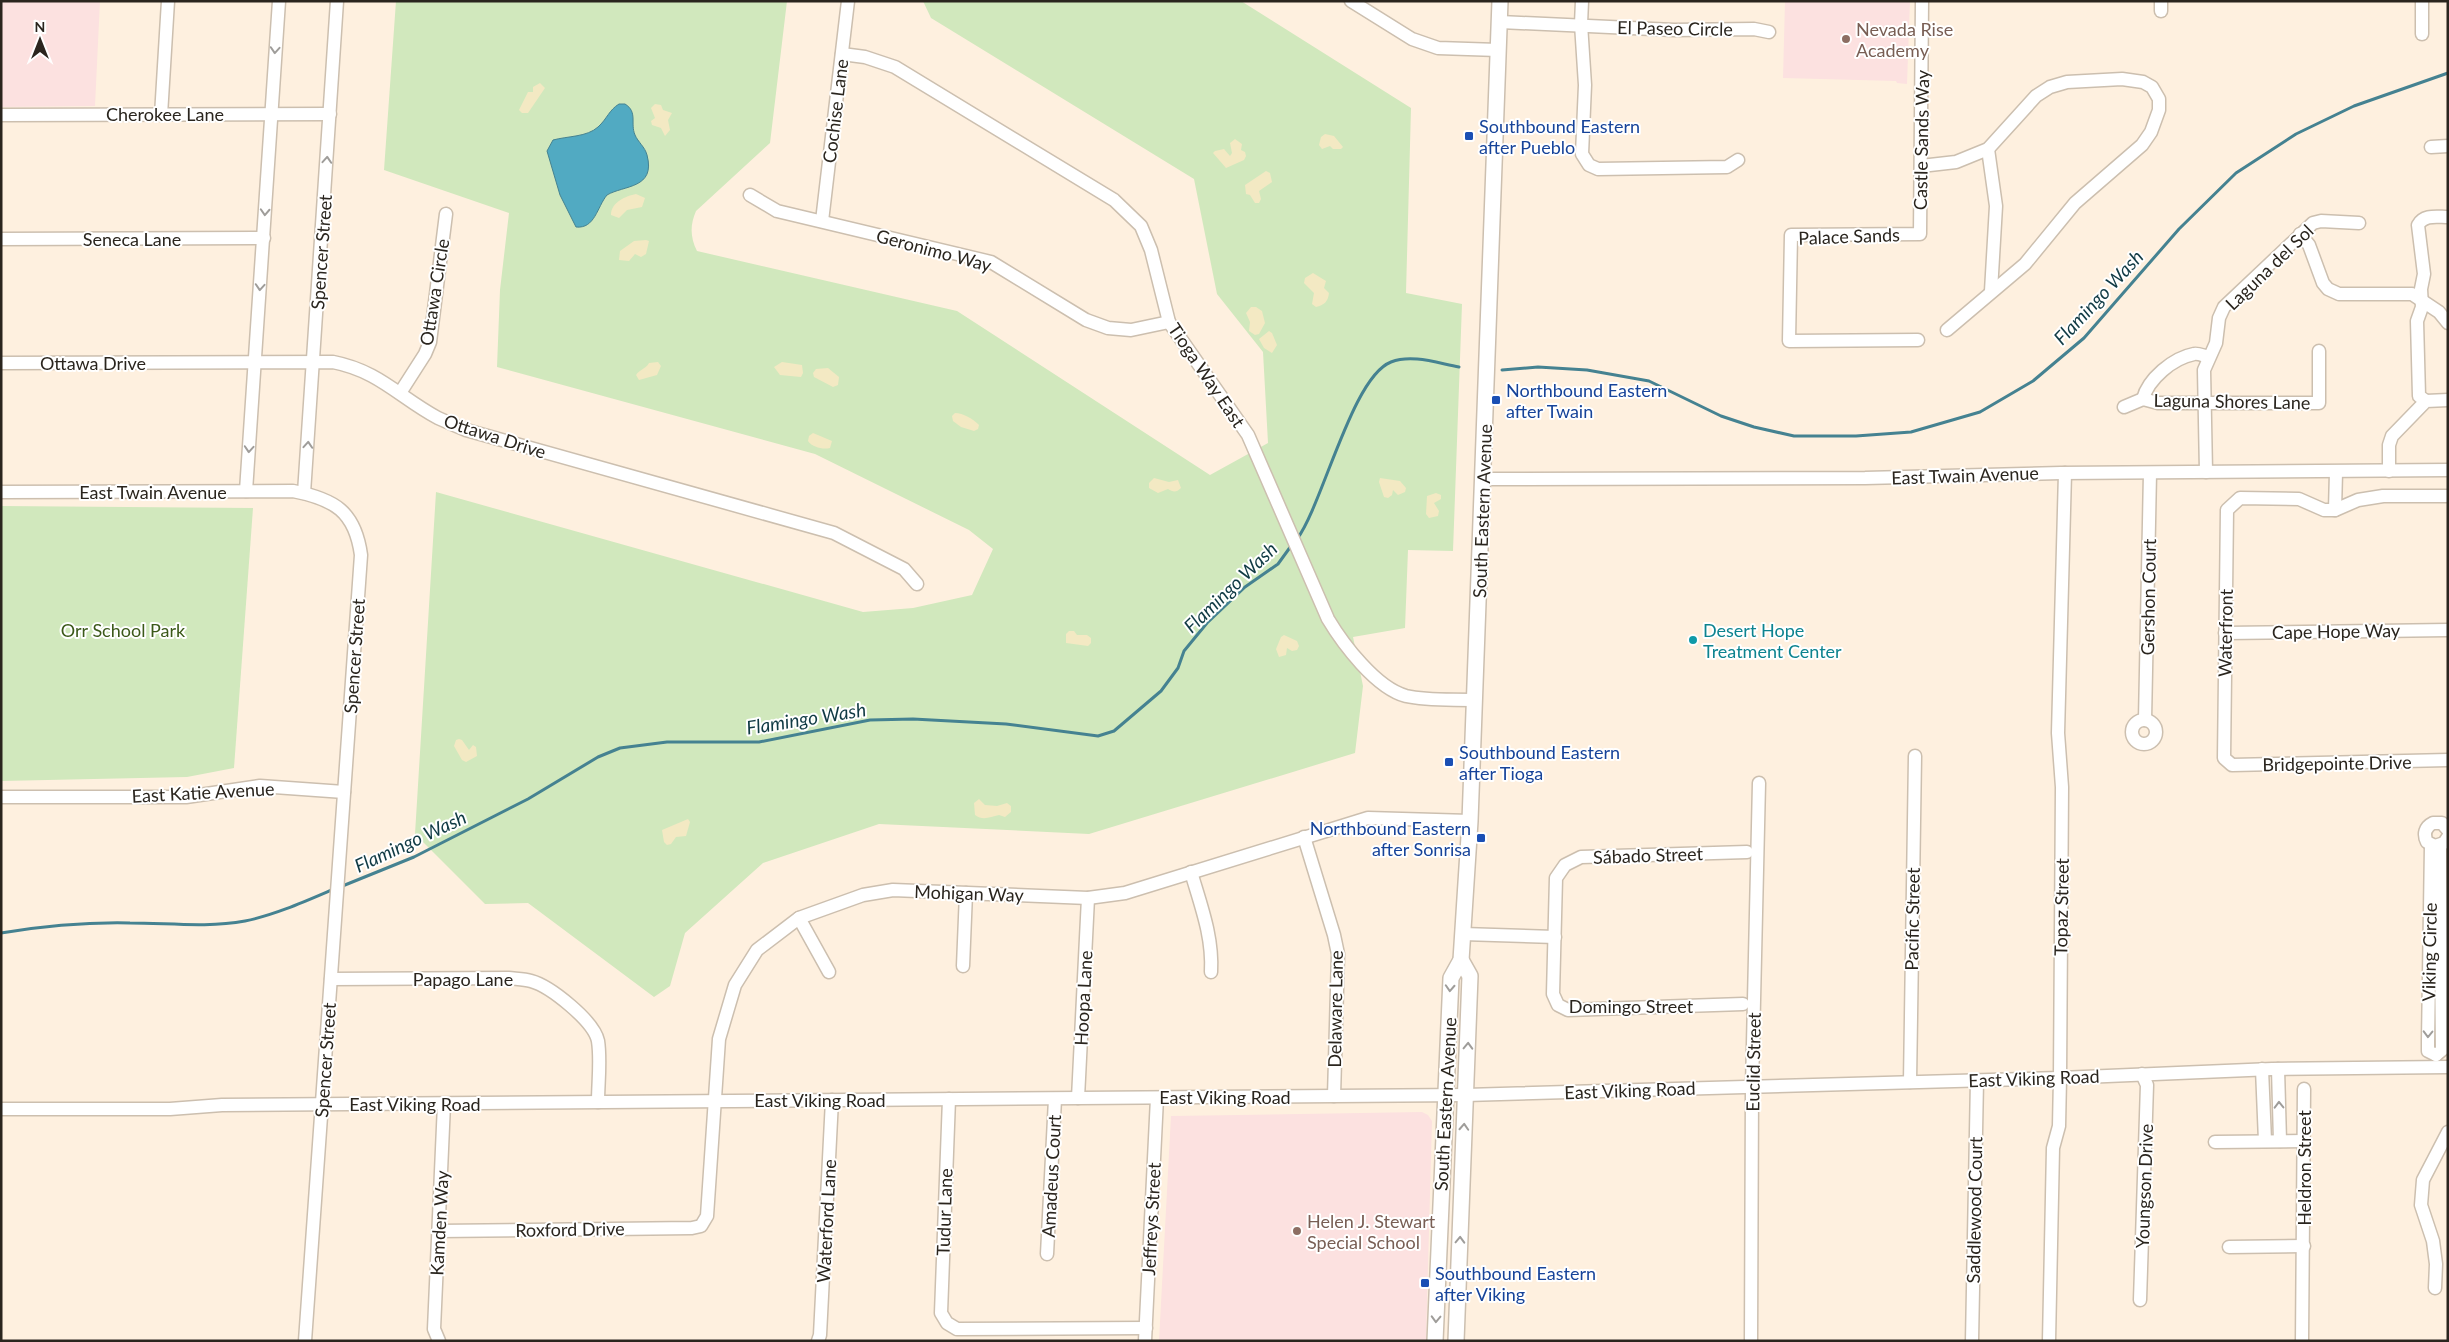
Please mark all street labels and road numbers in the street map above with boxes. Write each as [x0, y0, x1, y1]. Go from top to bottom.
street label: El Paseo Circle [1617, 16, 1733, 40]
street label: Cochise Lane [818, 58, 852, 164]
street label: Castle Sands Way [1909, 69, 1933, 210]
street label: Cherokee Lane [106, 103, 224, 125]
street label: Spencer Street [306, 193, 336, 310]
street label: Laguna del Sol [2220, 220, 2318, 314]
street label: Palace Sands [1798, 223, 1900, 249]
street label: Geronimo Way [874, 224, 995, 276]
street label: Seneca Lane [83, 228, 181, 250]
street label: Ottawa Circle [415, 237, 453, 347]
street label: Tioga Way East [1164, 319, 1250, 432]
street label: Ottawa Drive [40, 352, 146, 374]
street label: Laguna Shores Lane [2153, 389, 2311, 413]
street label: Ottawa Drive [441, 409, 549, 463]
street label: South Eastern Avenue [1468, 424, 1496, 598]
street label: East Twain Avenue [1891, 461, 2039, 489]
street label: East Twain Avenue [79, 481, 227, 503]
street label: Gershon Court [2136, 538, 2160, 656]
street label: Waterfront [2213, 588, 2237, 677]
street label: Spencer Street [339, 597, 369, 714]
street label: Cape Hope Way [2272, 619, 2401, 643]
street label: Bridgepointe Drive [2262, 751, 2412, 775]
street label: East Katie Avenue [131, 777, 275, 807]
street label: Sábado Street [1593, 842, 1704, 868]
street label: Topaz Street [2049, 857, 2073, 956]
street label: Pacific Street [1900, 867, 1924, 971]
street label: Mohigan Way [914, 880, 1025, 906]
street label: Viking Circle [2417, 902, 2441, 1002]
street label: Hoopa Lane [1070, 950, 1096, 1046]
street label: Delaware Lane [1323, 950, 1347, 1068]
street label: Papago Lane [413, 968, 513, 990]
street label: Domingo Street [1569, 995, 1694, 1017]
street label: Spencer Street [310, 1001, 340, 1118]
street label: Euclid Street [1741, 1012, 1765, 1112]
street label: South Eastern Avenue [1429, 1016, 1461, 1192]
street label: East Viking Road [1968, 1065, 2100, 1091]
street label: East Viking Road [1564, 1077, 1696, 1103]
street label: East Viking Road [1159, 1086, 1291, 1108]
street label: East Viking Road [754, 1089, 886, 1111]
street label: East Viking Road [349, 1093, 481, 1115]
street label: Heldron Street [2293, 1110, 2315, 1226]
street label: Amadeus Court [1037, 1113, 1065, 1238]
street label: Youngson Drive [2131, 1123, 2157, 1249]
street label: Saddlewood Court [1962, 1136, 1986, 1283]
street label: Waterford Lane [812, 1159, 840, 1283]
street label: Jeffreys Street [1137, 1161, 1165, 1276]
street label: Tudur Lane [931, 1168, 957, 1256]
street label: Kamden Way [425, 1169, 453, 1276]
street label: Roxford Drive [515, 1217, 625, 1241]

